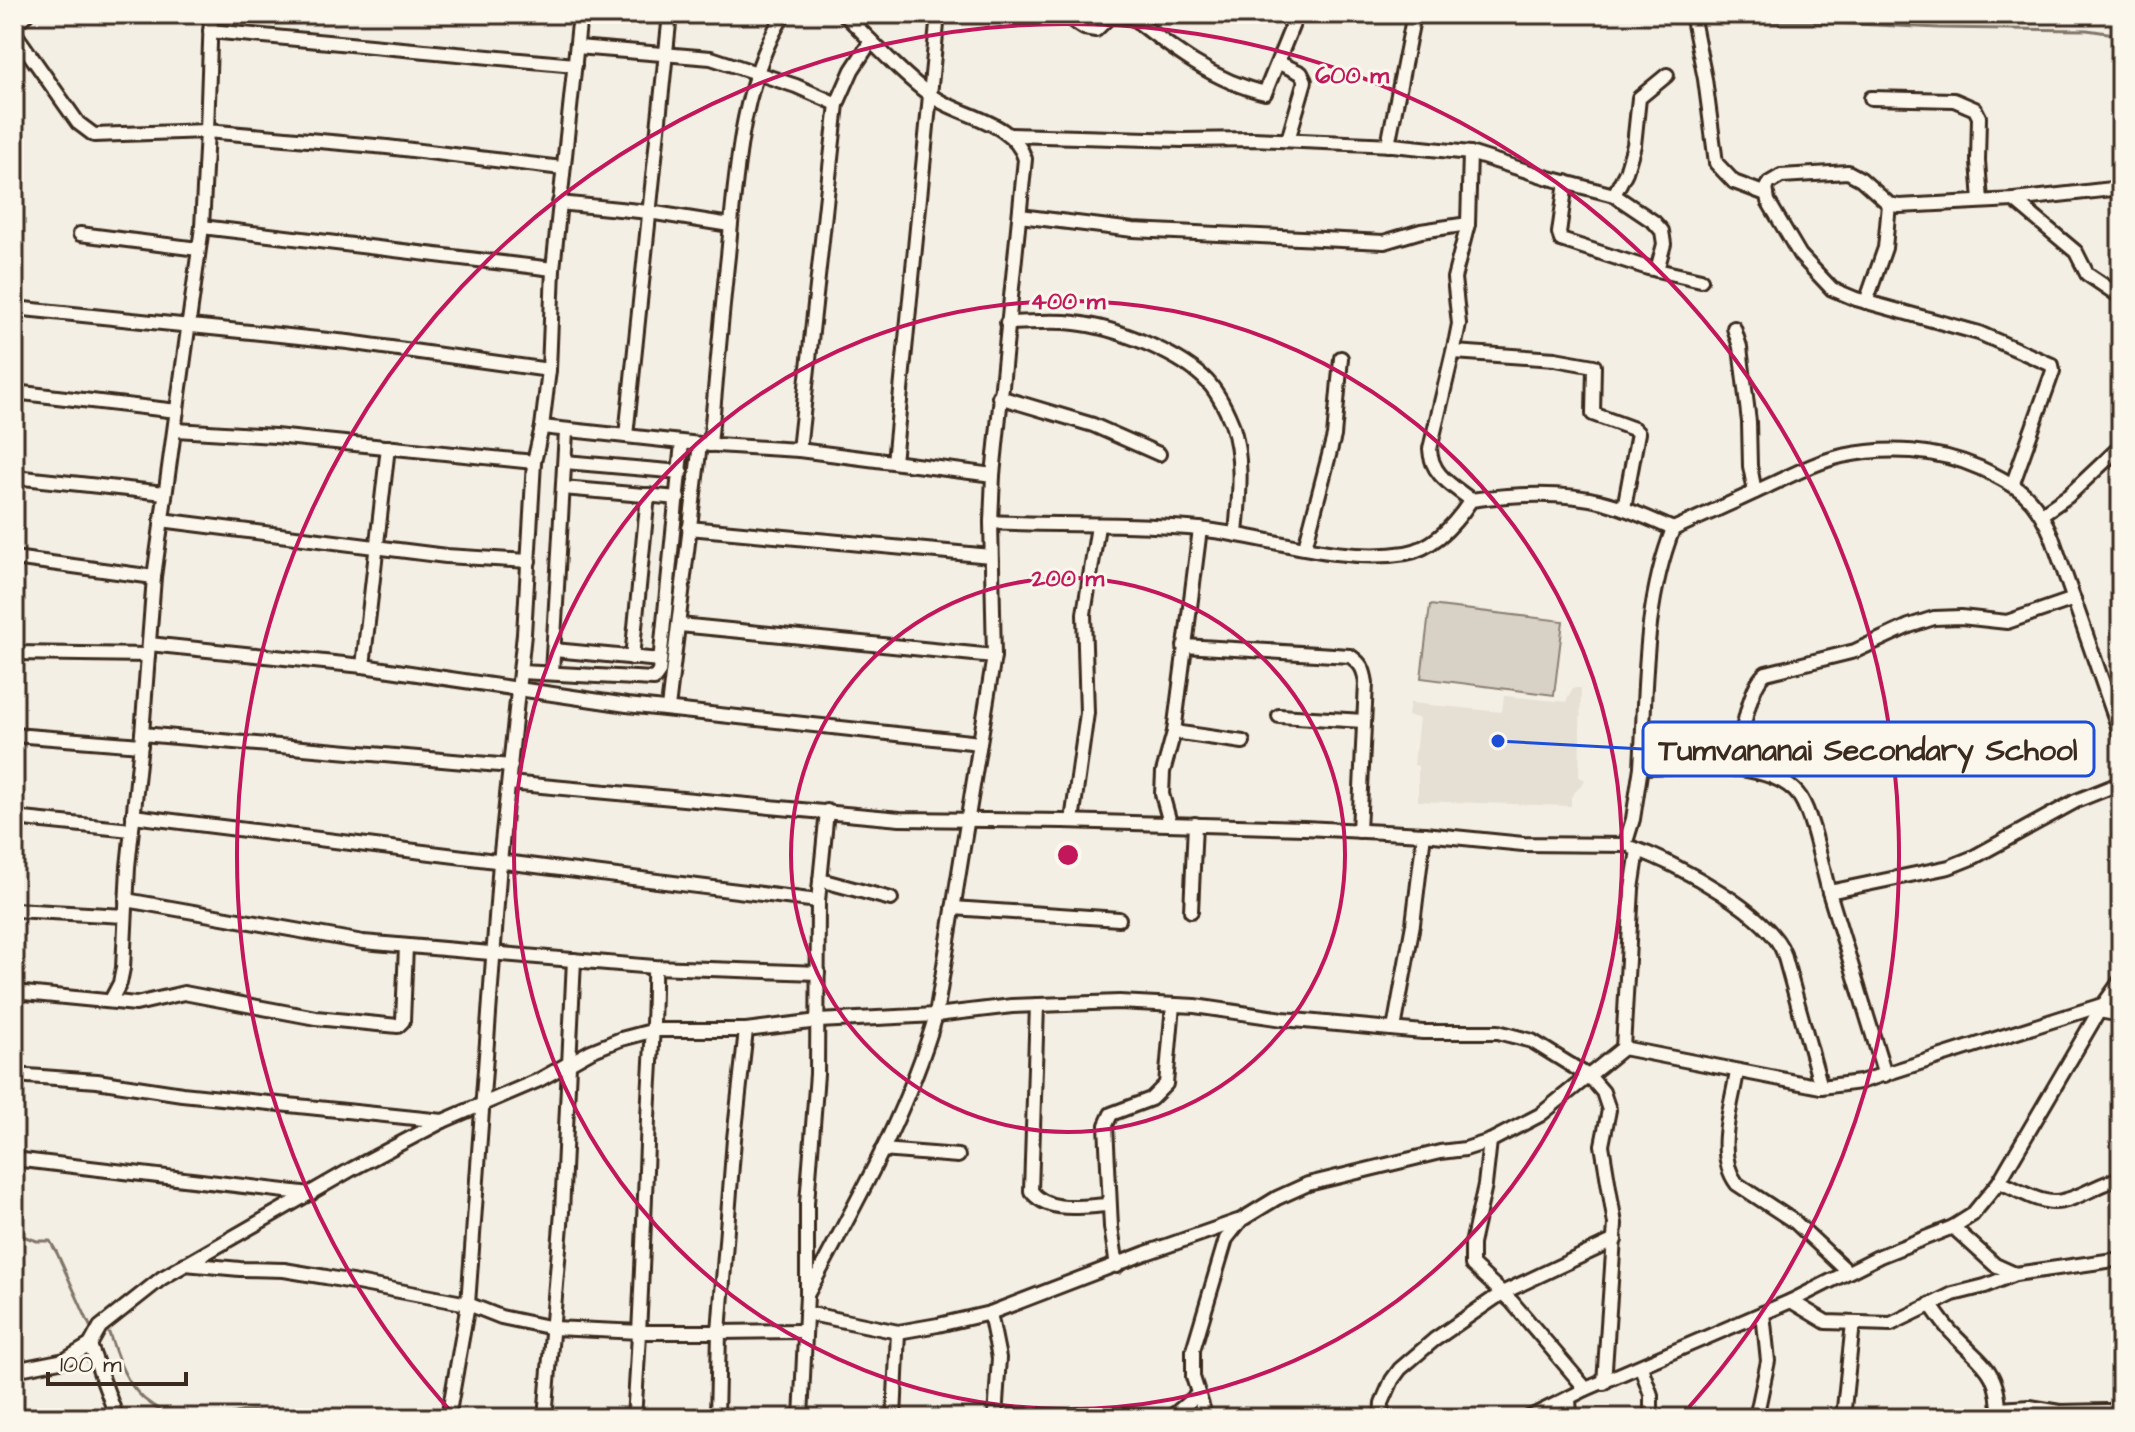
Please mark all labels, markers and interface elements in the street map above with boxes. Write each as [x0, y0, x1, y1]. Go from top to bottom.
text: 600 m [1315, 59, 1389, 93]
text: 400 m [1031, 285, 1106, 319]
text: 200 m [1031, 562, 1104, 596]
callout: Tumvananai Secondary School [1643, 722, 2094, 776]
text: Tumvananai Secondary School [1658, 730, 2078, 774]
centre of rings [1054, 841, 1082, 869]
scale bar [48, 1336, 186, 1386]
text: 100 m [60, 1348, 122, 1382]

